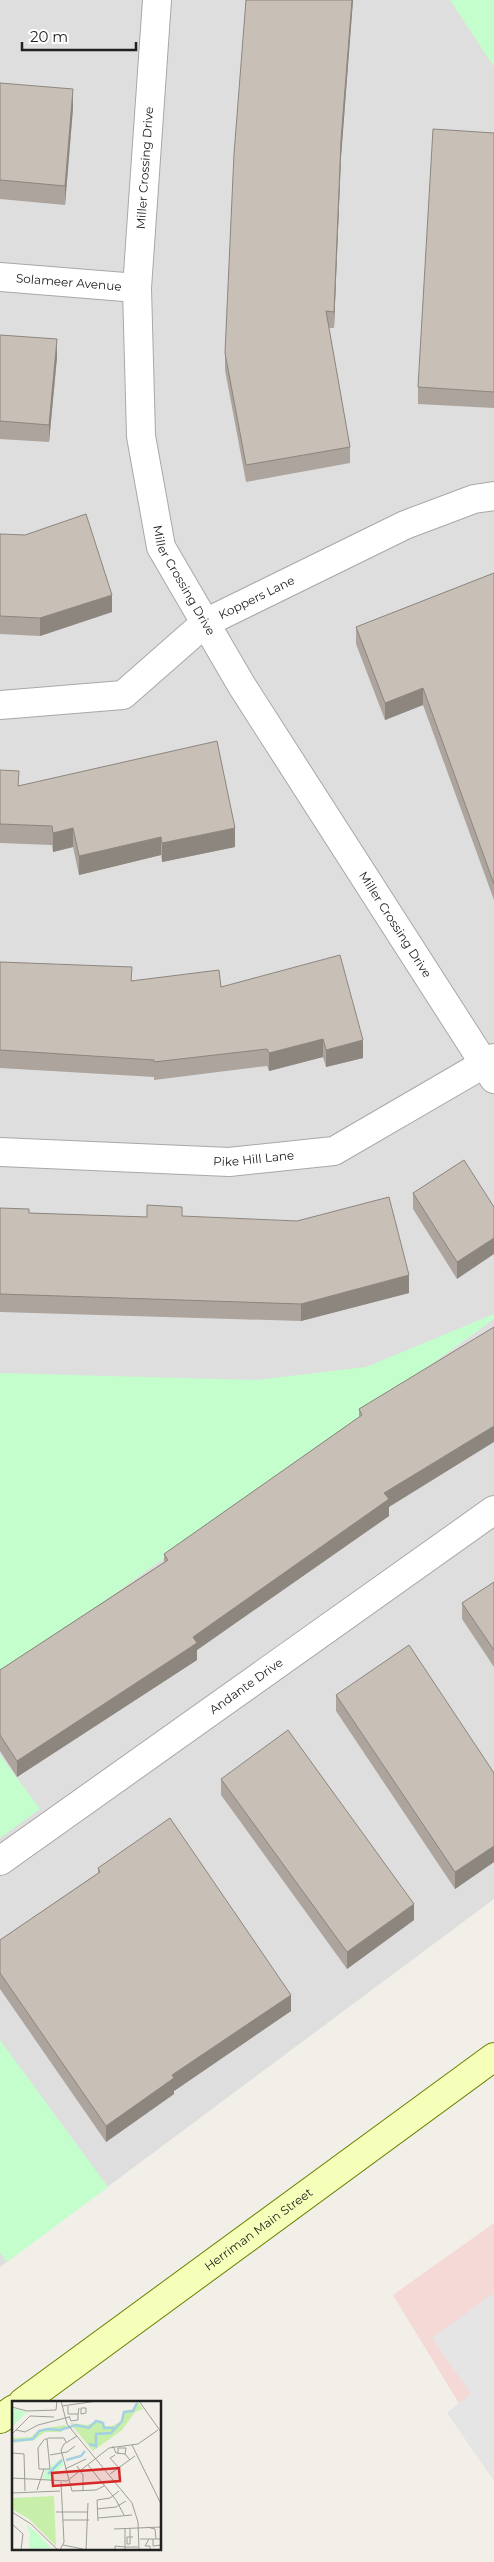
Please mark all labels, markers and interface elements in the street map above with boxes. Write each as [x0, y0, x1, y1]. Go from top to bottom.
scale bar [22, 20, 136, 52]
text: 20 m [30, 27, 68, 46]
street label: Miller Crossing Drive [133, 106, 156, 230]
street label: Solameer Avenue [15, 270, 122, 294]
street label: Miller Crossing Drive [150, 524, 219, 638]
street label: Koppers Lane [216, 572, 297, 622]
street label: Miller Crossing Drive [356, 869, 435, 980]
street label: Pike Hill Lane [213, 1147, 295, 1169]
street label: Andante Drive [206, 1654, 286, 1717]
street label: Herriman Main Street [201, 2184, 315, 2274]
inset map [12, 2401, 161, 2550]

